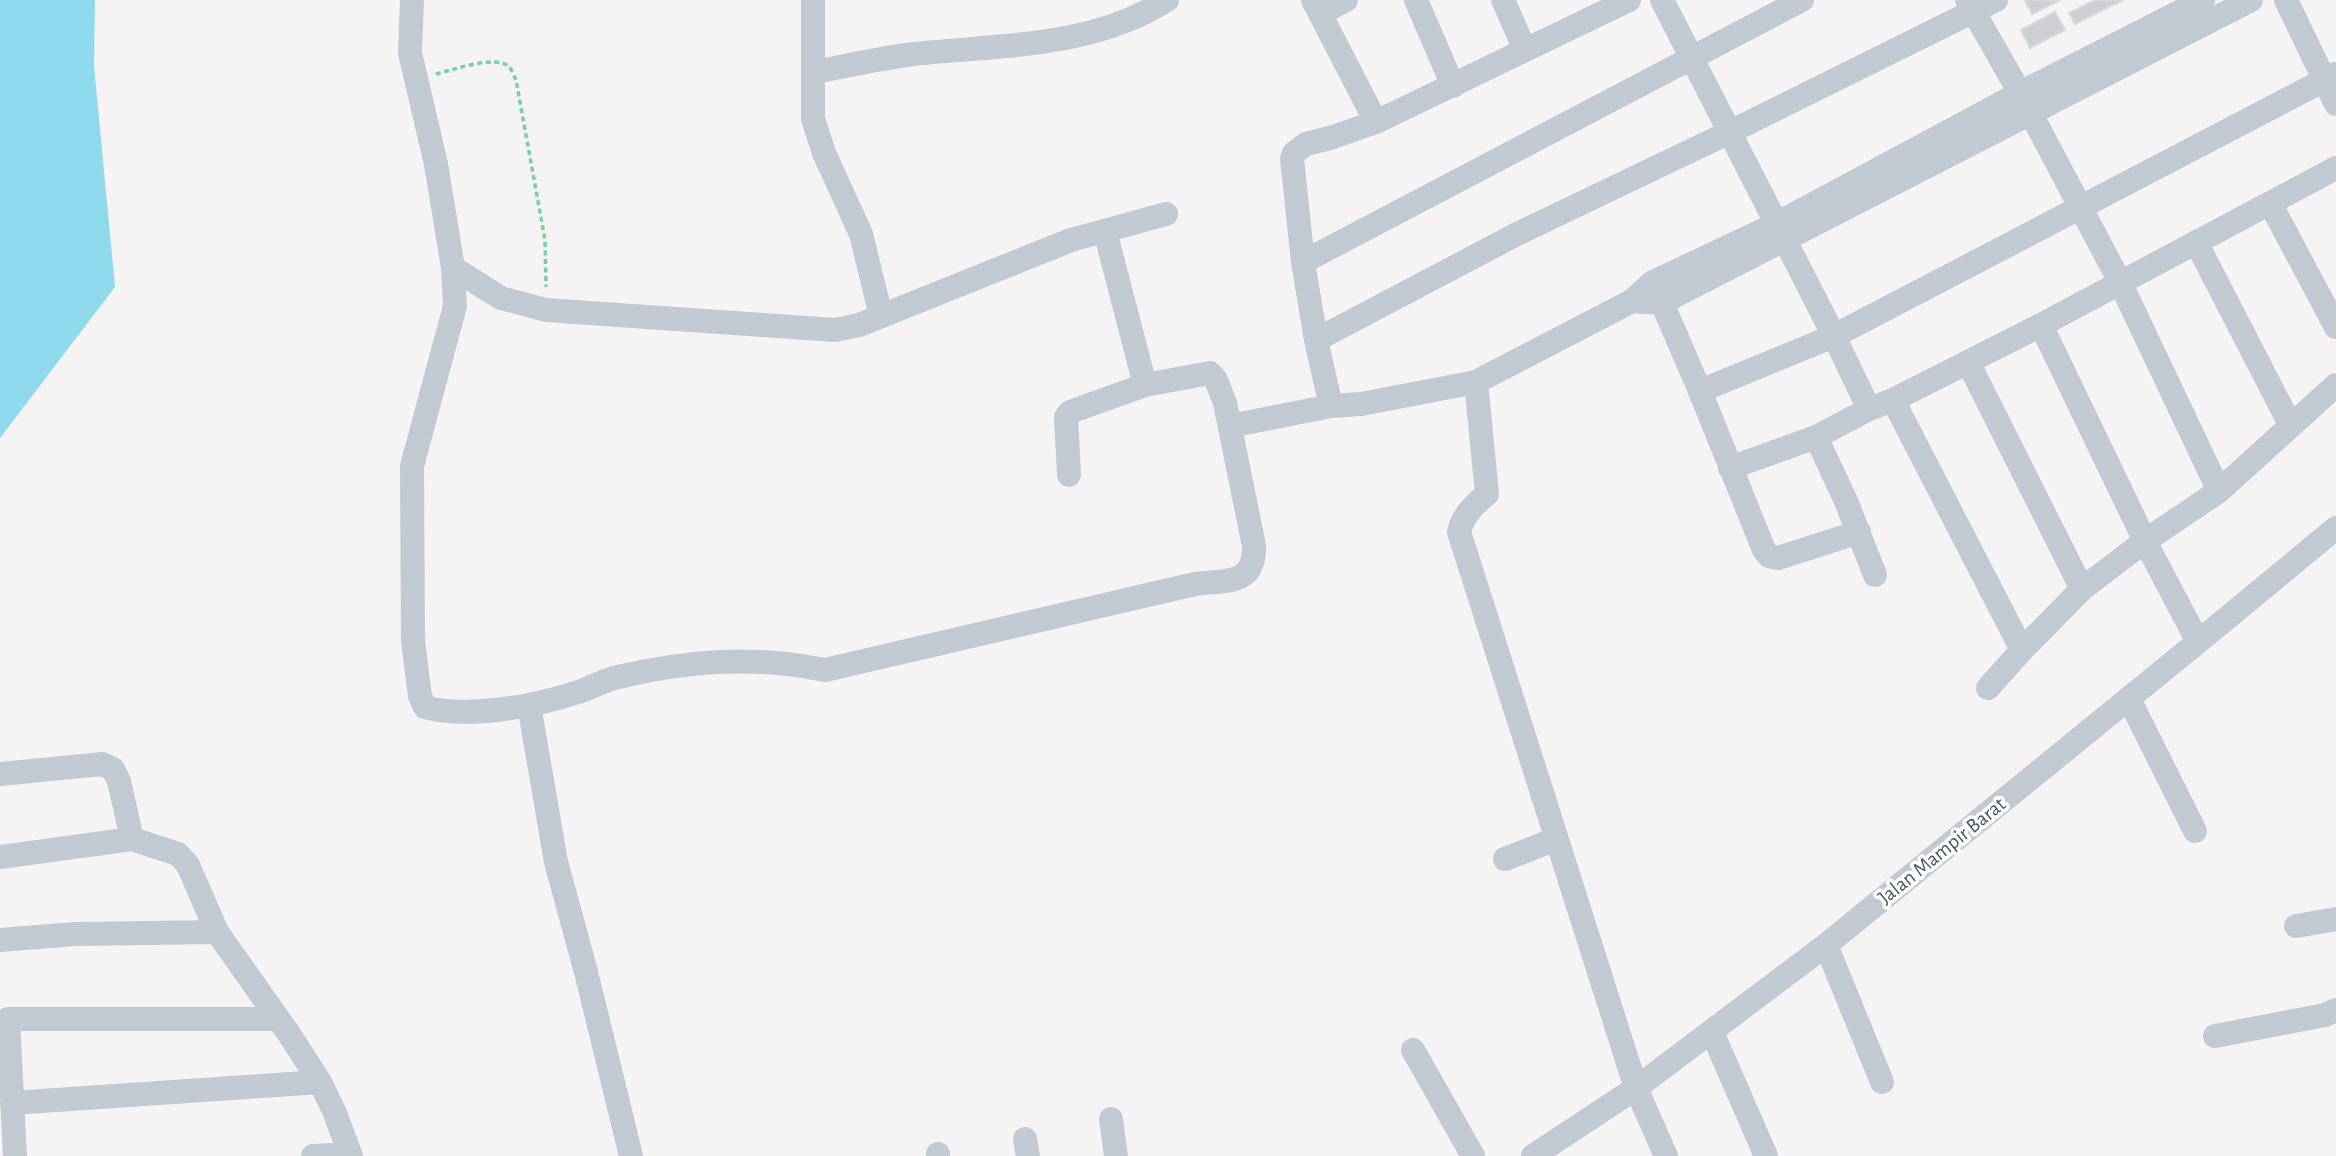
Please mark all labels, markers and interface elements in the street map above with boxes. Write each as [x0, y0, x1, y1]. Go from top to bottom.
street label: Jalan Mampir Barat [1873, 792, 2011, 910]

